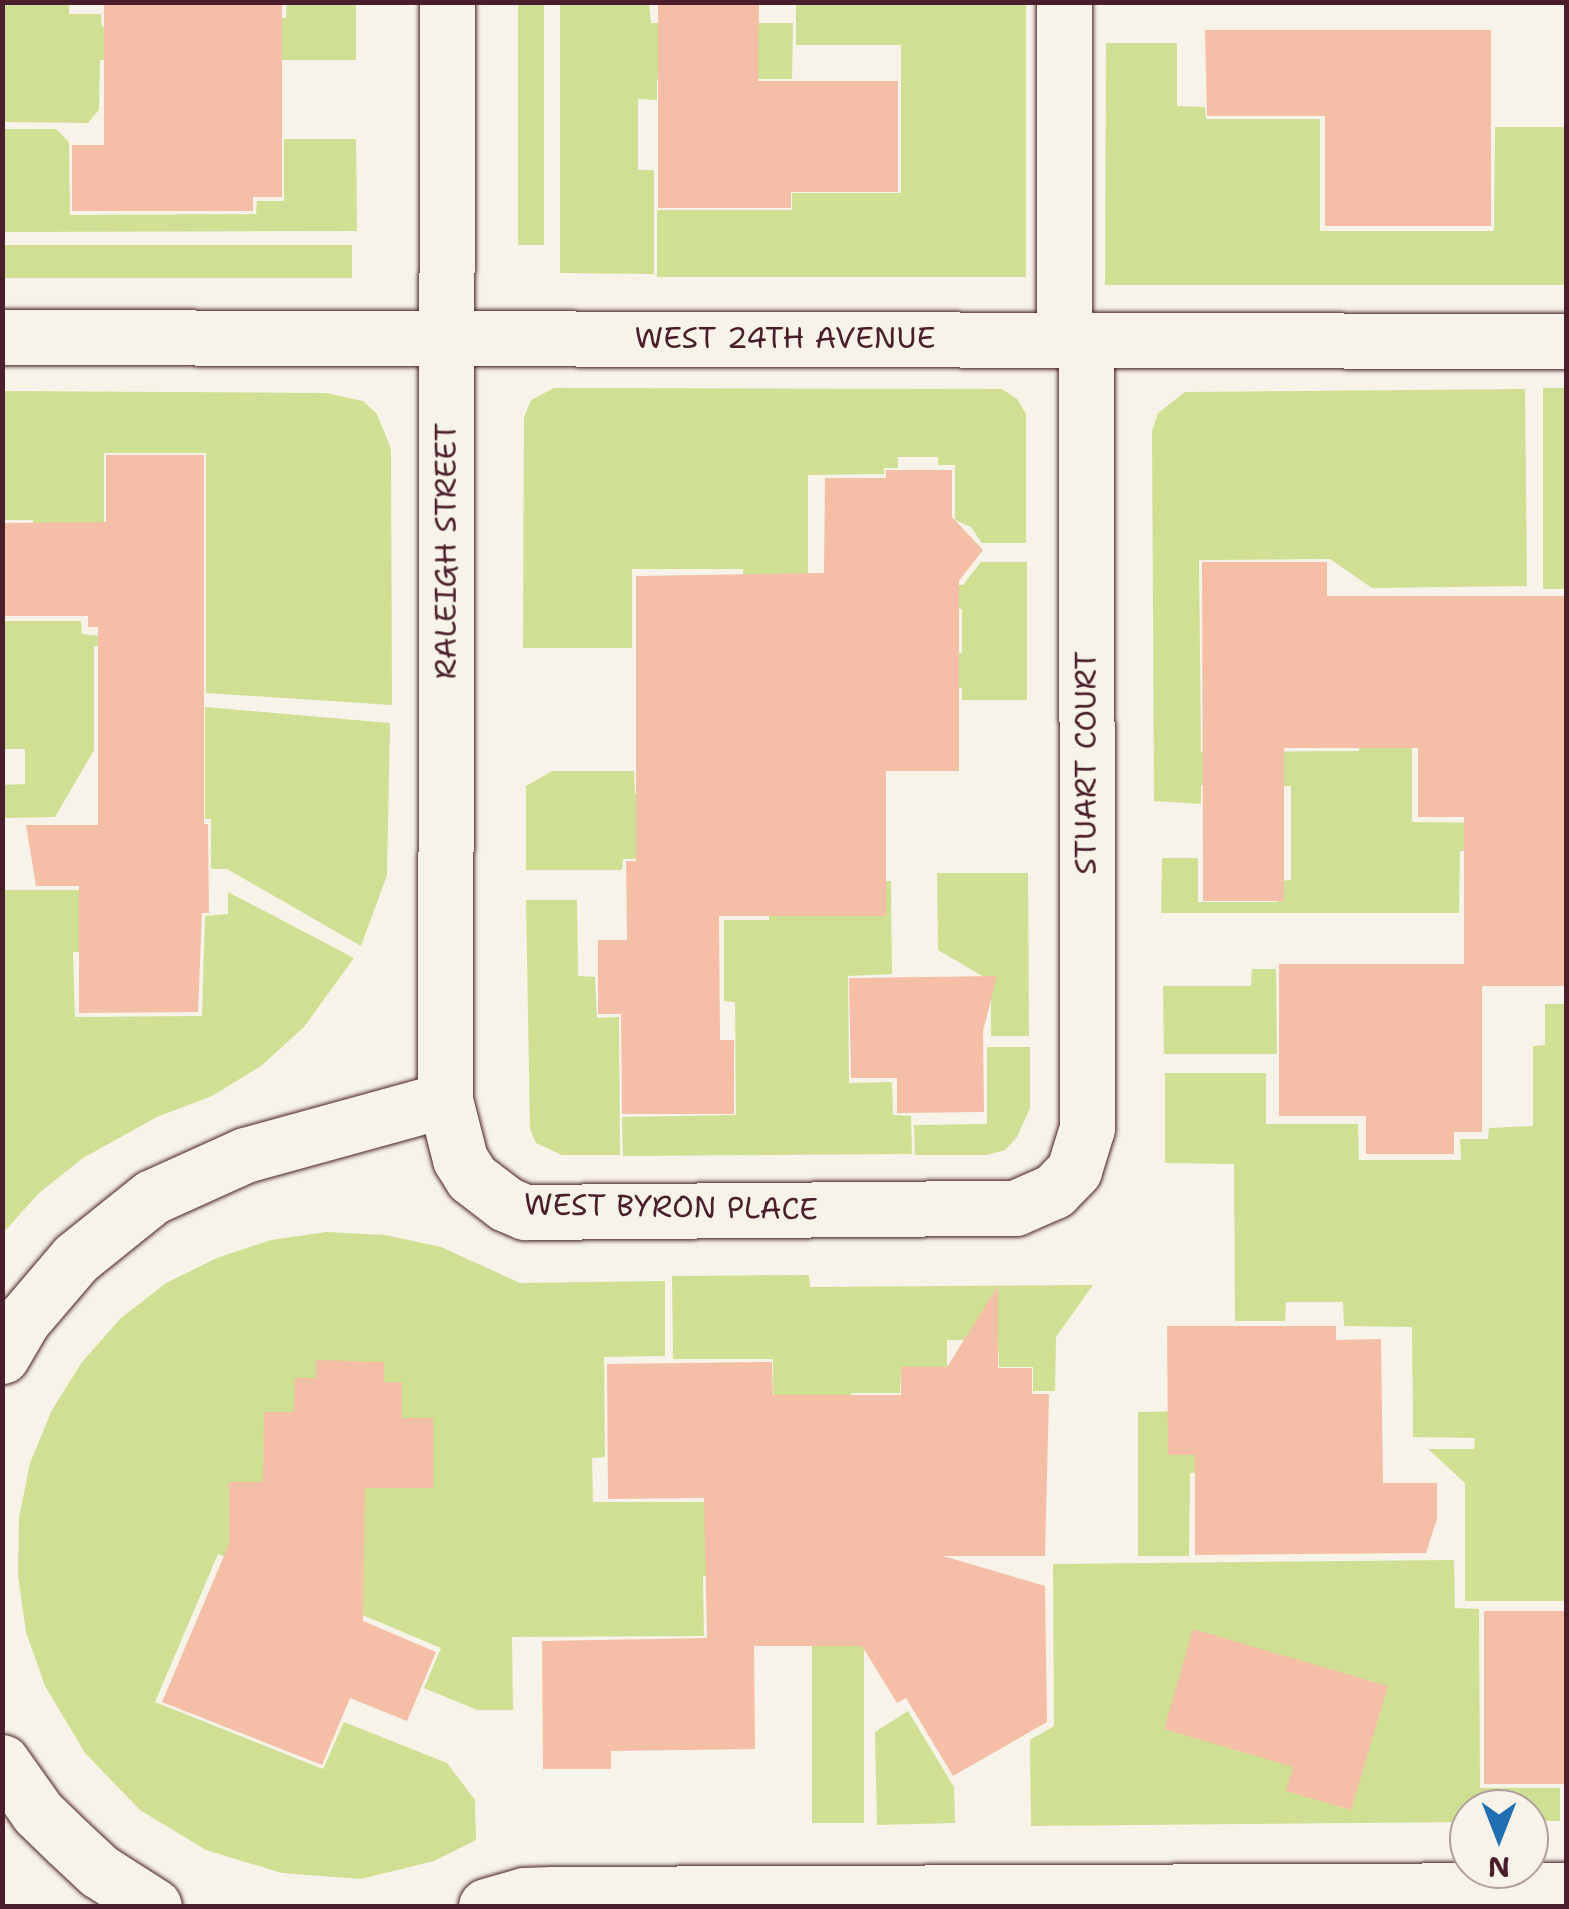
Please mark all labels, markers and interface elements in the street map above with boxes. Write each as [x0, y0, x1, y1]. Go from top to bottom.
street label: WEST 24TH AVENUE [635, 320, 935, 356]
street label: RALEIGH STREET [428, 423, 464, 679]
street label: STUART COURT [1068, 651, 1104, 875]
street label: WEST BYRON PLACE [524, 1186, 818, 1228]
north arrow [1449, 1789, 1549, 1889]
text: N [1488, 1848, 1510, 1886]

